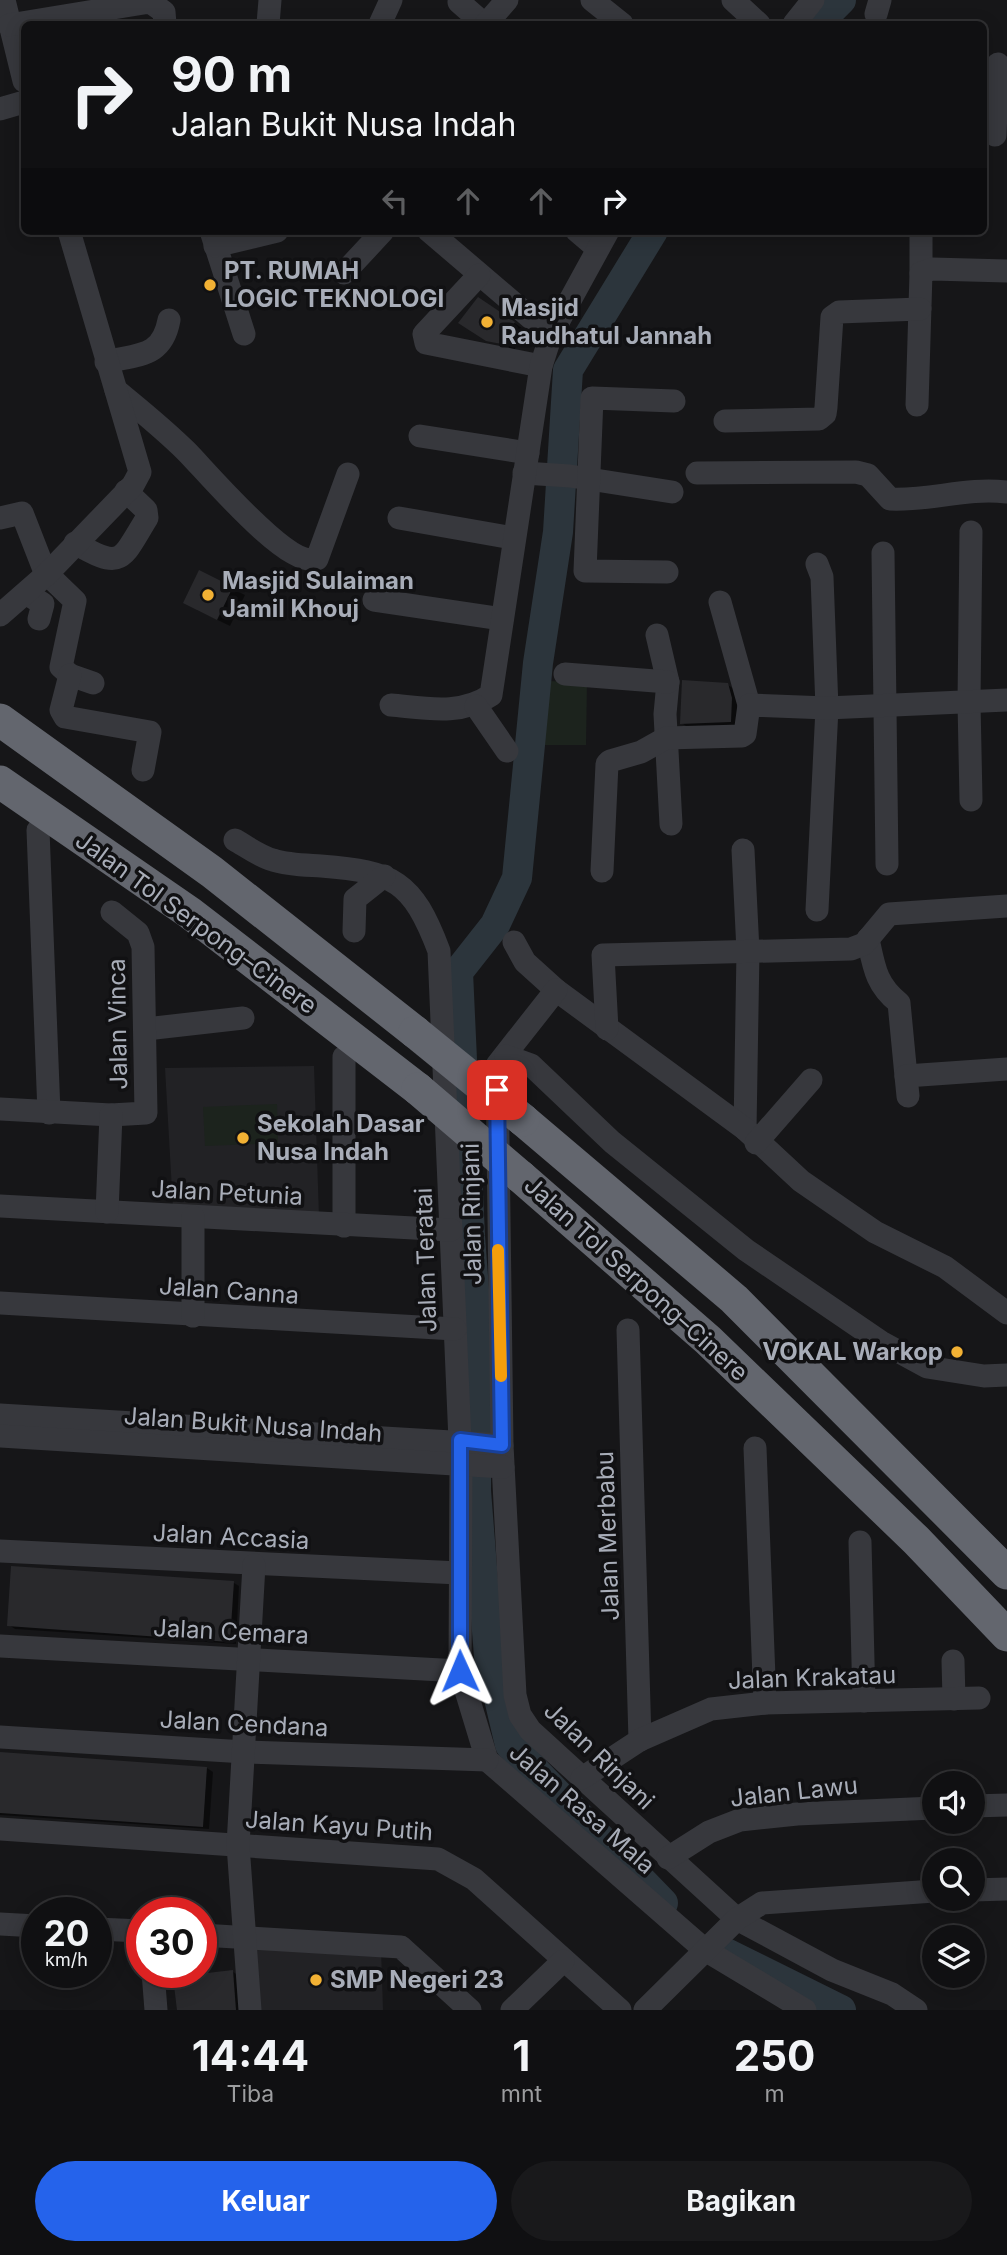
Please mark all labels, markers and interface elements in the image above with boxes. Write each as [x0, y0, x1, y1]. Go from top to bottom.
text: 90 m [171, 45, 292, 104]
icon: right [56, 49, 147, 140]
text: Jalan Bukit Nusa Indah [171, 105, 516, 144]
icon: left [376, 182, 414, 220]
icon: ahead [449, 182, 487, 220]
icon: ahead [522, 182, 560, 220]
icon: right [595, 182, 633, 220]
place label: PT. RUMAH LOGIC TEKNOLOGI [224, 256, 444, 313]
marker: PT. RUMAH LOGIC TEKNOLOGI [202, 277, 218, 293]
place label: Masjid Raudhatul Jannah [501, 293, 712, 350]
marker: Masjid Raudhatul Jannah [479, 314, 495, 330]
place label: Masjid Sulaiman Jamil Khouj [222, 566, 414, 623]
marker: Masjid Sulaiman Jamil Khouj [200, 587, 216, 603]
street label: Jalan Tol Serpong–Cinere [70, 825, 322, 1020]
street label: Jalan Vinca [102, 958, 133, 1090]
pin [467, 1060, 527, 1120]
icon: arrive [478, 1071, 516, 1109]
place label: Sekolah Dasar Nusa Indah [257, 1109, 425, 1166]
marker: Sekolah Dasar Nusa Indah [235, 1130, 251, 1146]
street label: Jalan Rinjani [456, 1143, 487, 1285]
street label: Jalan Tol Serpong–Cinere [519, 1171, 754, 1387]
street label: Jalan Petunia [150, 1174, 304, 1211]
street label: Jalan Teratai [408, 1187, 443, 1333]
street label: Jalan Canna [158, 1271, 300, 1310]
place label: VOKAL Warkop [762, 1337, 943, 1366]
marker: VOKAL Warkop [949, 1344, 965, 1360]
street label: Jalan Bukit Nusa Indah [123, 1401, 383, 1448]
street label: Jalan Merbabu [590, 1451, 625, 1621]
street label: Jalan Accasia [152, 1518, 310, 1555]
street label: Jalan Cemara [152, 1613, 310, 1650]
position arrow [423, 1634, 497, 1708]
street label: Jalan Krakatau [727, 1660, 897, 1695]
street label: Jalan Rinjani [538, 1696, 661, 1815]
street label: Jalan Cendana [159, 1705, 329, 1742]
street label: Jalan Rasa Mala [504, 1737, 661, 1880]
street label: Jalan Lawu [729, 1770, 859, 1813]
map controls [922, 1771, 985, 1988]
button: sound [922, 1771, 985, 1834]
street label: Jalan Kayu Putih [244, 1804, 434, 1847]
button: search [922, 1848, 985, 1911]
speed limit sign: 30 [126, 1897, 217, 1988]
text: 20 [44, 1912, 89, 1954]
button: layers [922, 1925, 985, 1988]
text: km/h [45, 1949, 88, 1970]
place label: SMP Negeri 23 [330, 1965, 504, 1994]
marker: SMP Negeri 23 [308, 1972, 324, 1988]
text: 14:44 [192, 2030, 309, 2081]
text: 1 [512, 2030, 530, 2081]
text: 250 [734, 2030, 815, 2081]
text: Tiba [227, 2080, 274, 2108]
text: mnt [501, 2080, 542, 2108]
text: m [764, 2080, 785, 2108]
button: Keluar [35, 2161, 497, 2241]
button: Bagikan [511, 2161, 972, 2241]

